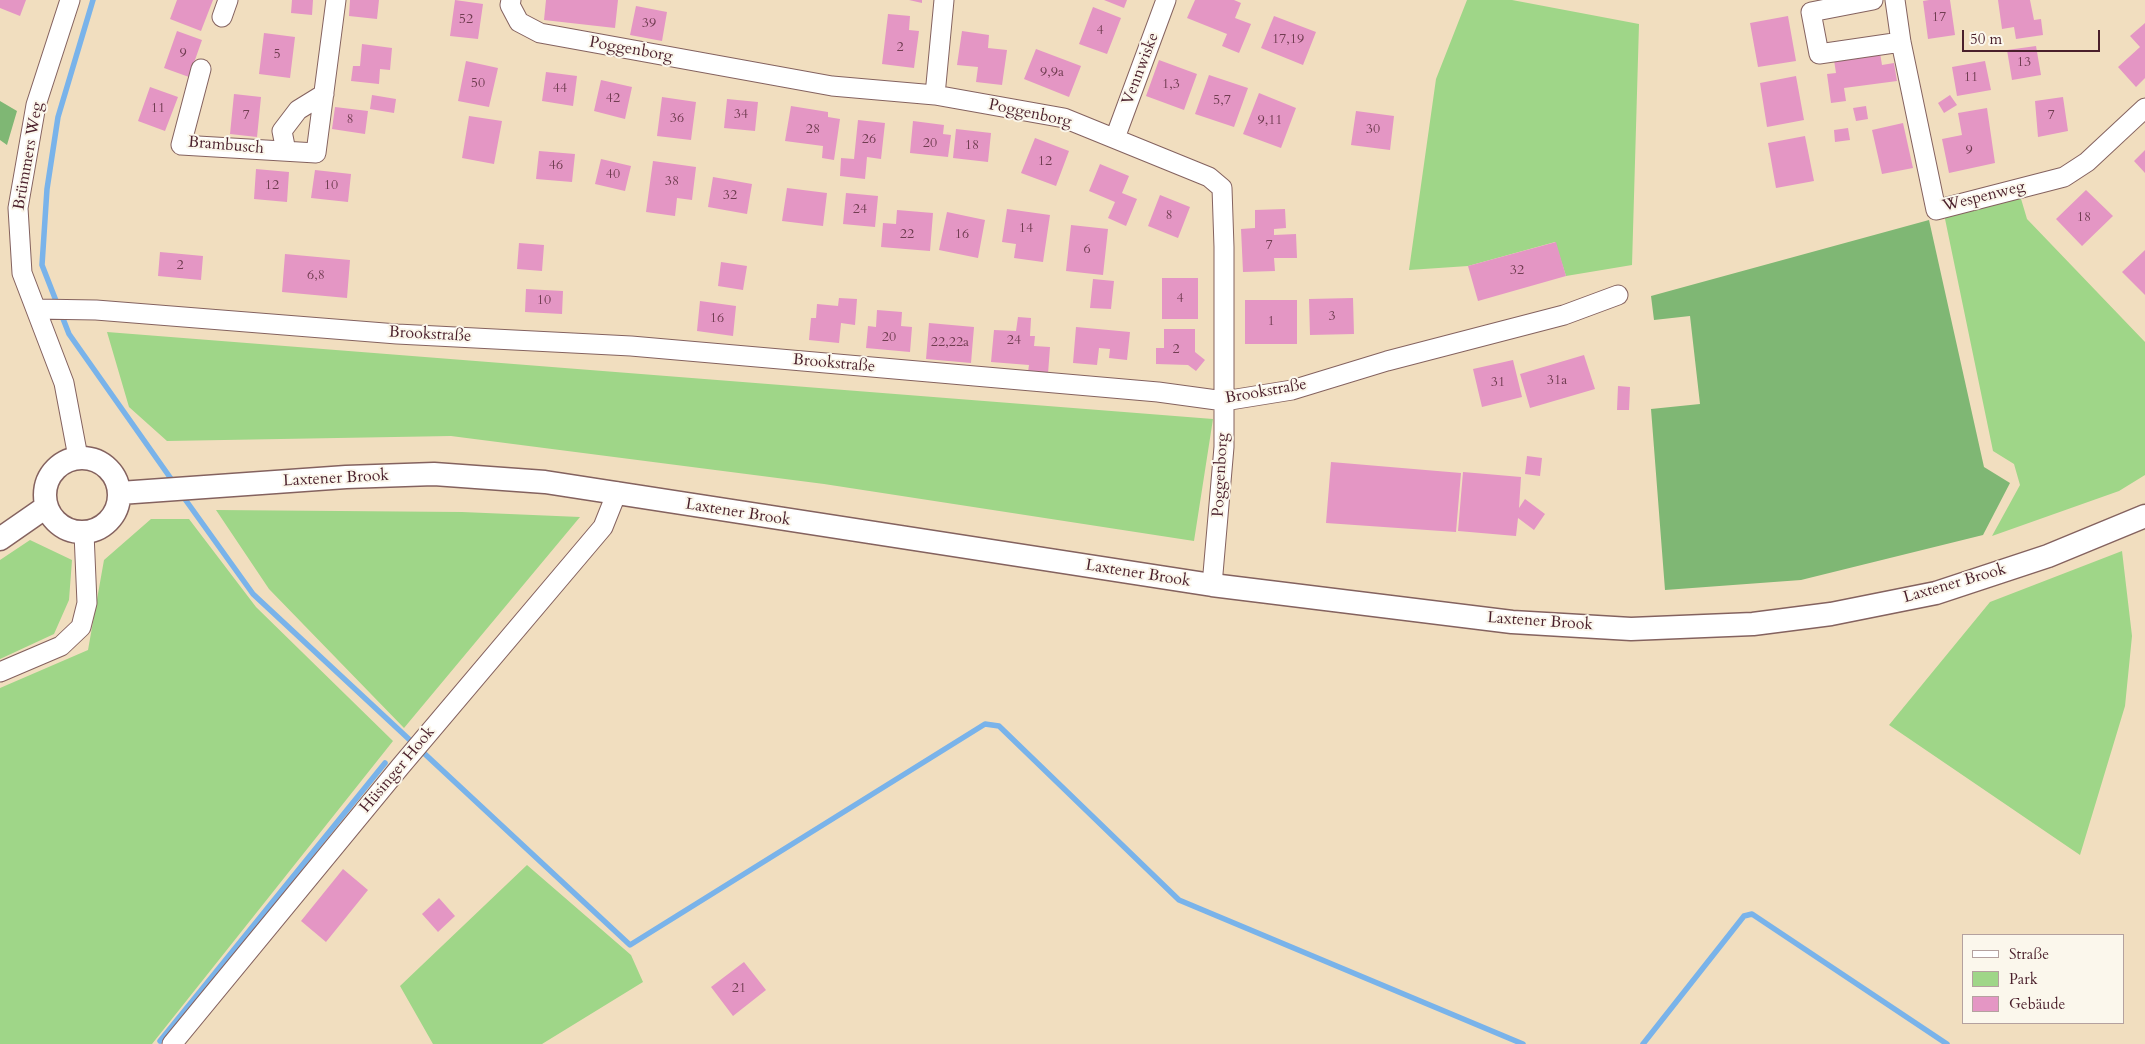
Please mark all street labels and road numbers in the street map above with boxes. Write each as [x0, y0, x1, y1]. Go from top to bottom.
street label: Vennwiske [1118, 30, 1164, 108]
street label: Poggenborg [588, 33, 674, 67]
street label: Poggenborg [987, 96, 1073, 132]
street label: Brümmers Weg [10, 101, 48, 211]
street label: Brambusch [187, 133, 265, 159]
street label: Wespenweg [1941, 177, 2027, 217]
street label: Brookstraße [388, 323, 472, 347]
street label: Brookstraße [792, 351, 876, 377]
street label: Brookstraße [1224, 375, 1308, 409]
street label: Poggenborg [1209, 432, 1233, 518]
street label: Laxtener Brook [283, 467, 389, 491]
street label: Laxtener Brook [684, 495, 792, 531]
street label: Laxtener Brook [1084, 556, 1192, 592]
street label: Laxtener Brook [1901, 560, 2009, 608]
street label: Laxtener Brook [1486, 609, 1594, 635]
street label: Hüsinger Hook [356, 723, 440, 817]

